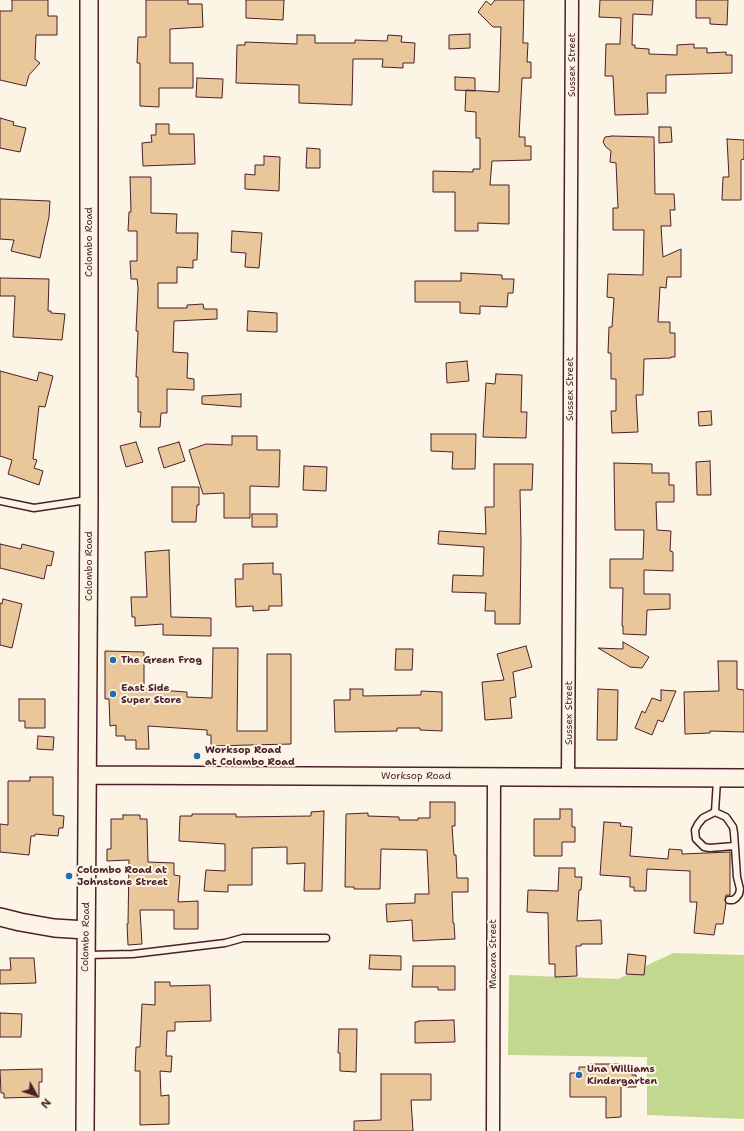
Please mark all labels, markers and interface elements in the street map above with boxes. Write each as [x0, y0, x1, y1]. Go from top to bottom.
street label: Sussex Street [566, 33, 578, 97]
street label: Colombo Road [83, 207, 95, 277]
street label: Sussex Street [564, 357, 576, 421]
street label: Colombo Road [83, 531, 95, 601]
place label: The Green Frog [121, 654, 202, 666]
marker: The Green Frog [108, 655, 118, 665]
street label: Sussex Street [563, 681, 575, 745]
place label: East Side Super Store [121, 682, 182, 706]
marker: East Side Super Store [108, 689, 118, 699]
place label: Worksop Road at Colombo Road [205, 744, 295, 768]
marker: Worksop Road at Colombo Road [192, 751, 202, 761]
street label: Worksop Road [381, 770, 451, 782]
place label: Colombo Road at Johnstone Street [77, 864, 168, 888]
marker: Colombo Road at Johnstone Street [64, 871, 74, 881]
street label: Colombo Road [79, 902, 93, 972]
street label: Macara Street [487, 919, 499, 989]
place label: Una Williams Kindergarten [587, 1063, 657, 1086]
marker: Una Williams Kindergarten [574, 1070, 584, 1080]
north arrow [16, 1075, 56, 1115]
text: N [37, 1095, 54, 1111]

